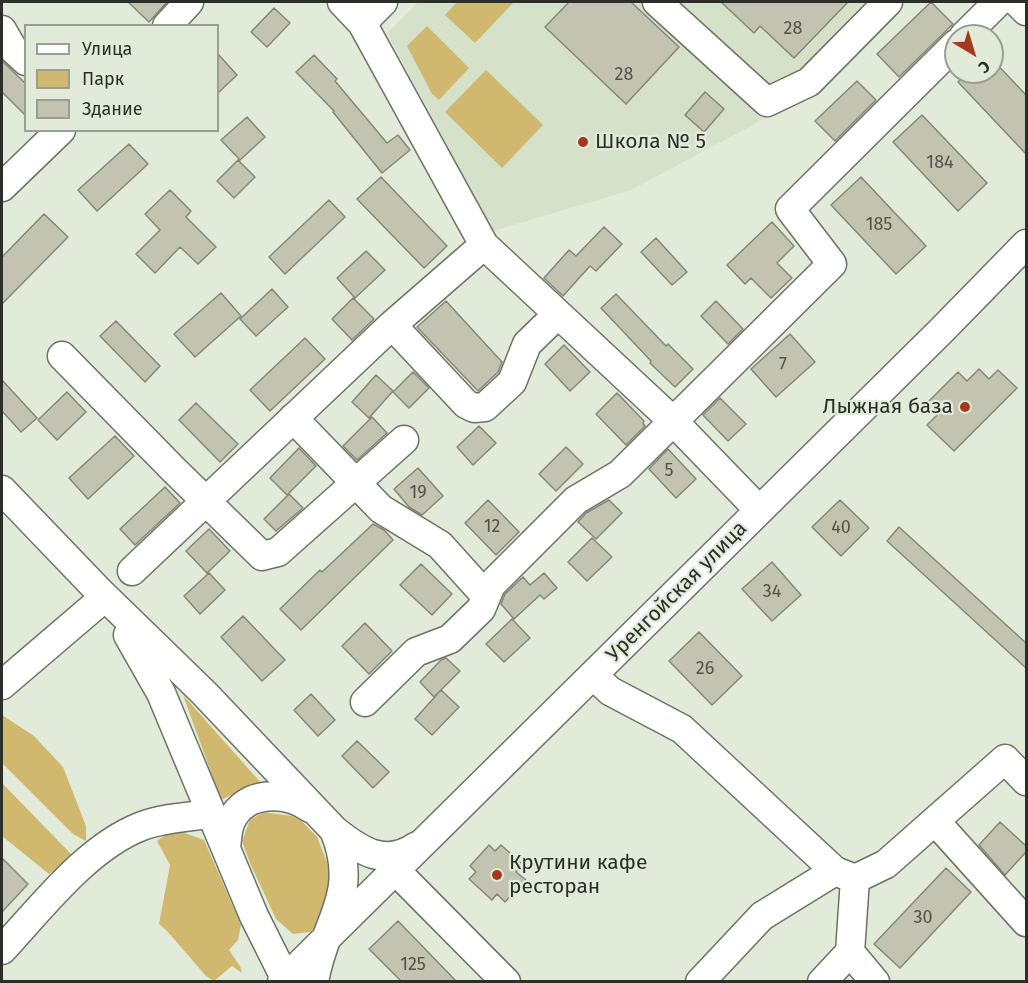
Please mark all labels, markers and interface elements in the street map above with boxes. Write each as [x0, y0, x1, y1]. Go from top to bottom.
house number: 28 [784, 18, 802, 40]
legend [24, 24, 219, 132]
north arrow [944, 24, 1004, 84]
text: Улица [82, 38, 132, 60]
text: С [975, 57, 994, 77]
house number: 28 [615, 64, 633, 86]
text: Парк [82, 68, 124, 90]
text: Здание [82, 98, 143, 120]
place label: Школа № 5 [595, 129, 706, 155]
marker: Школа № 5 [576, 135, 590, 149]
house number: 184 [926, 152, 954, 174]
house number: 185 [866, 214, 892, 236]
house number: 7 [779, 354, 787, 376]
place label: Лыжная база [823, 394, 953, 420]
marker: Лыжная база [958, 400, 972, 414]
house number: 5 [664, 460, 674, 482]
house number: 19 [409, 482, 427, 504]
house number: 12 [484, 516, 500, 538]
street label: Уренгойская улица [601, 516, 753, 668]
house number: 40 [831, 517, 851, 539]
house number: 34 [763, 581, 781, 603]
house number: 26 [696, 658, 714, 680]
place label: Крутини кафе ресторан [509, 850, 647, 900]
marker: Крутини кафе ресторан [490, 868, 504, 882]
house number: 30 [913, 907, 933, 929]
house number: 125 [400, 954, 426, 976]

